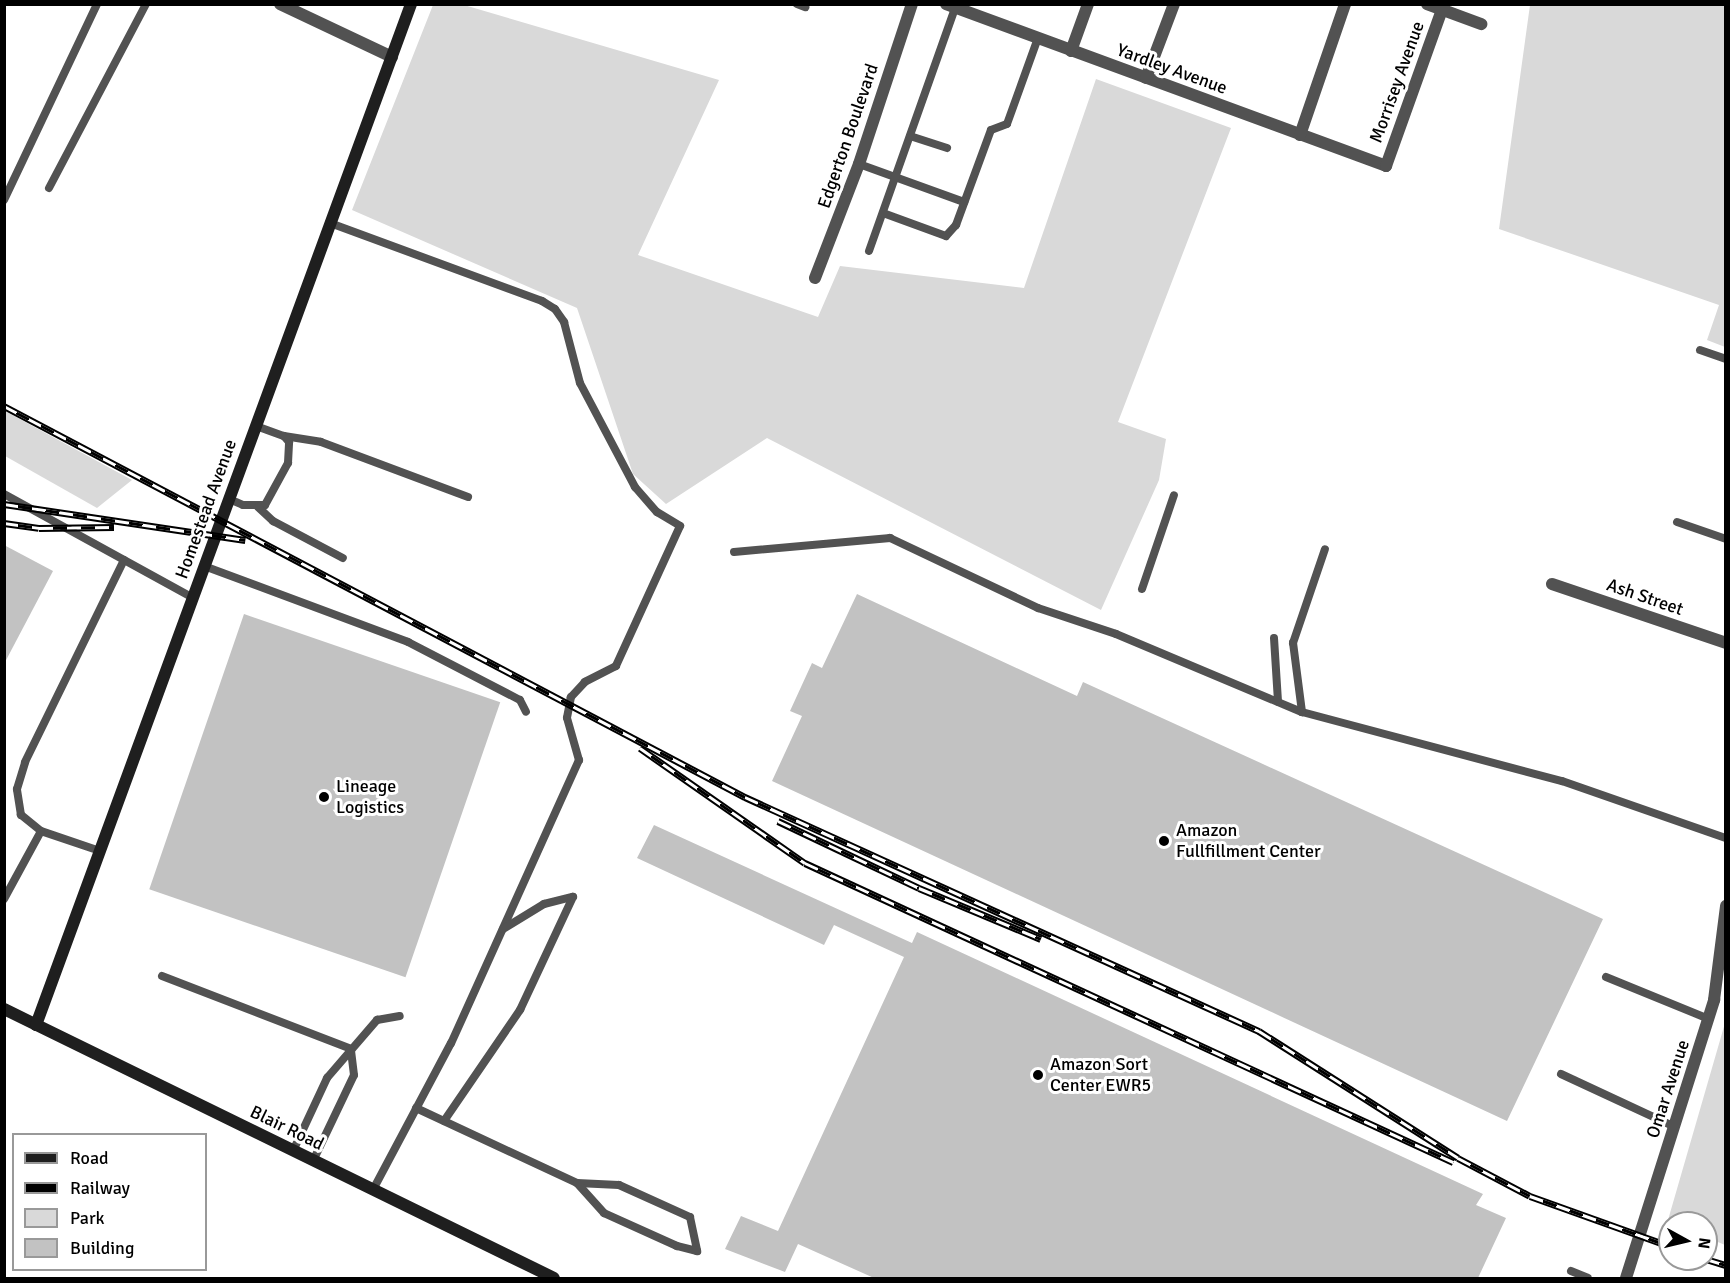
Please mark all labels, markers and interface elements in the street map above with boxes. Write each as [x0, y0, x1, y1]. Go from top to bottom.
street label: Morrisey Avenue [1365, 18, 1429, 146]
street label: Yardley Avenue [1114, 39, 1230, 99]
street label: Edgerton Boulevard [813, 61, 883, 211]
street label: Homestead Avenue [171, 436, 241, 582]
street label: Ash Street [1604, 574, 1686, 620]
place label: Lineage Logistics [336, 776, 404, 818]
marker: Lineage Logistics [317, 790, 331, 804]
place label: Amazon Fullfillment Center [1176, 820, 1321, 862]
marker: Amazon Fullfillment Center [1157, 834, 1171, 848]
street label: Omar Avenue [1642, 1037, 1694, 1141]
place label: Amazon Sort Center EWR5 [1050, 1054, 1151, 1096]
marker: Amazon Sort Center EWR5 [1031, 1068, 1045, 1082]
street label: Blair Road [247, 1101, 327, 1155]
legend [12, 1133, 207, 1271]
text: Road [70, 1147, 109, 1169]
text: Railway [70, 1177, 130, 1199]
text: Park [70, 1207, 105, 1229]
north arrow [1658, 1211, 1718, 1271]
text: N [1693, 1236, 1715, 1250]
text: Building [70, 1237, 134, 1259]

